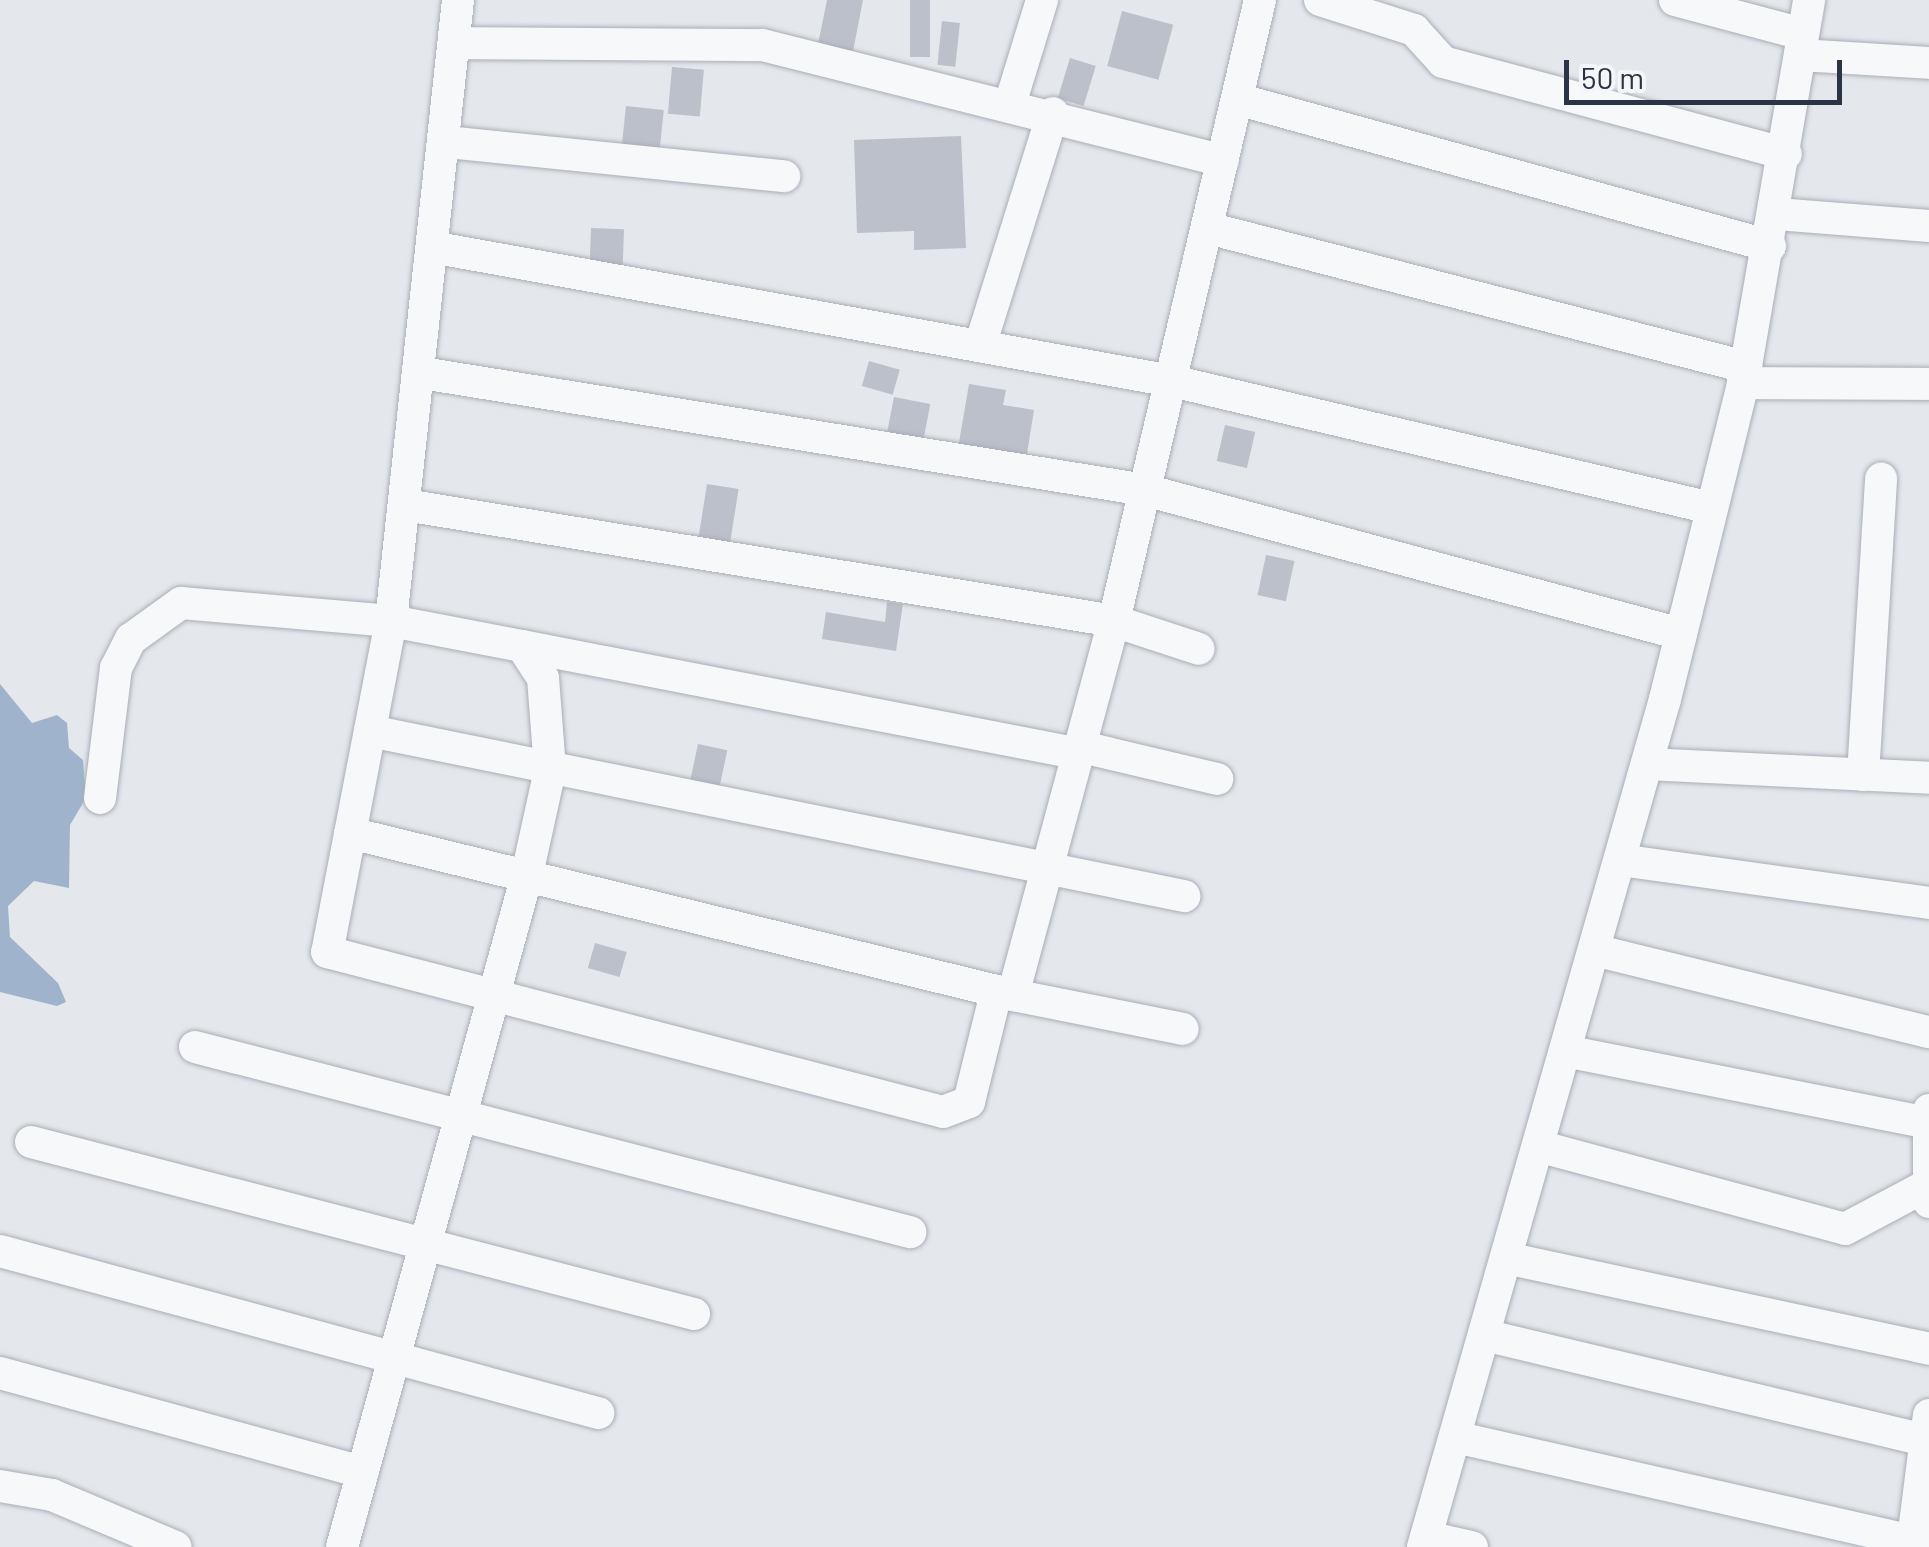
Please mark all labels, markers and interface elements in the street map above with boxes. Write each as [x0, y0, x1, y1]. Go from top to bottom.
scale bar [1569, 40, 1846, 102]
text: 50 m [1581, 59, 1644, 95]

